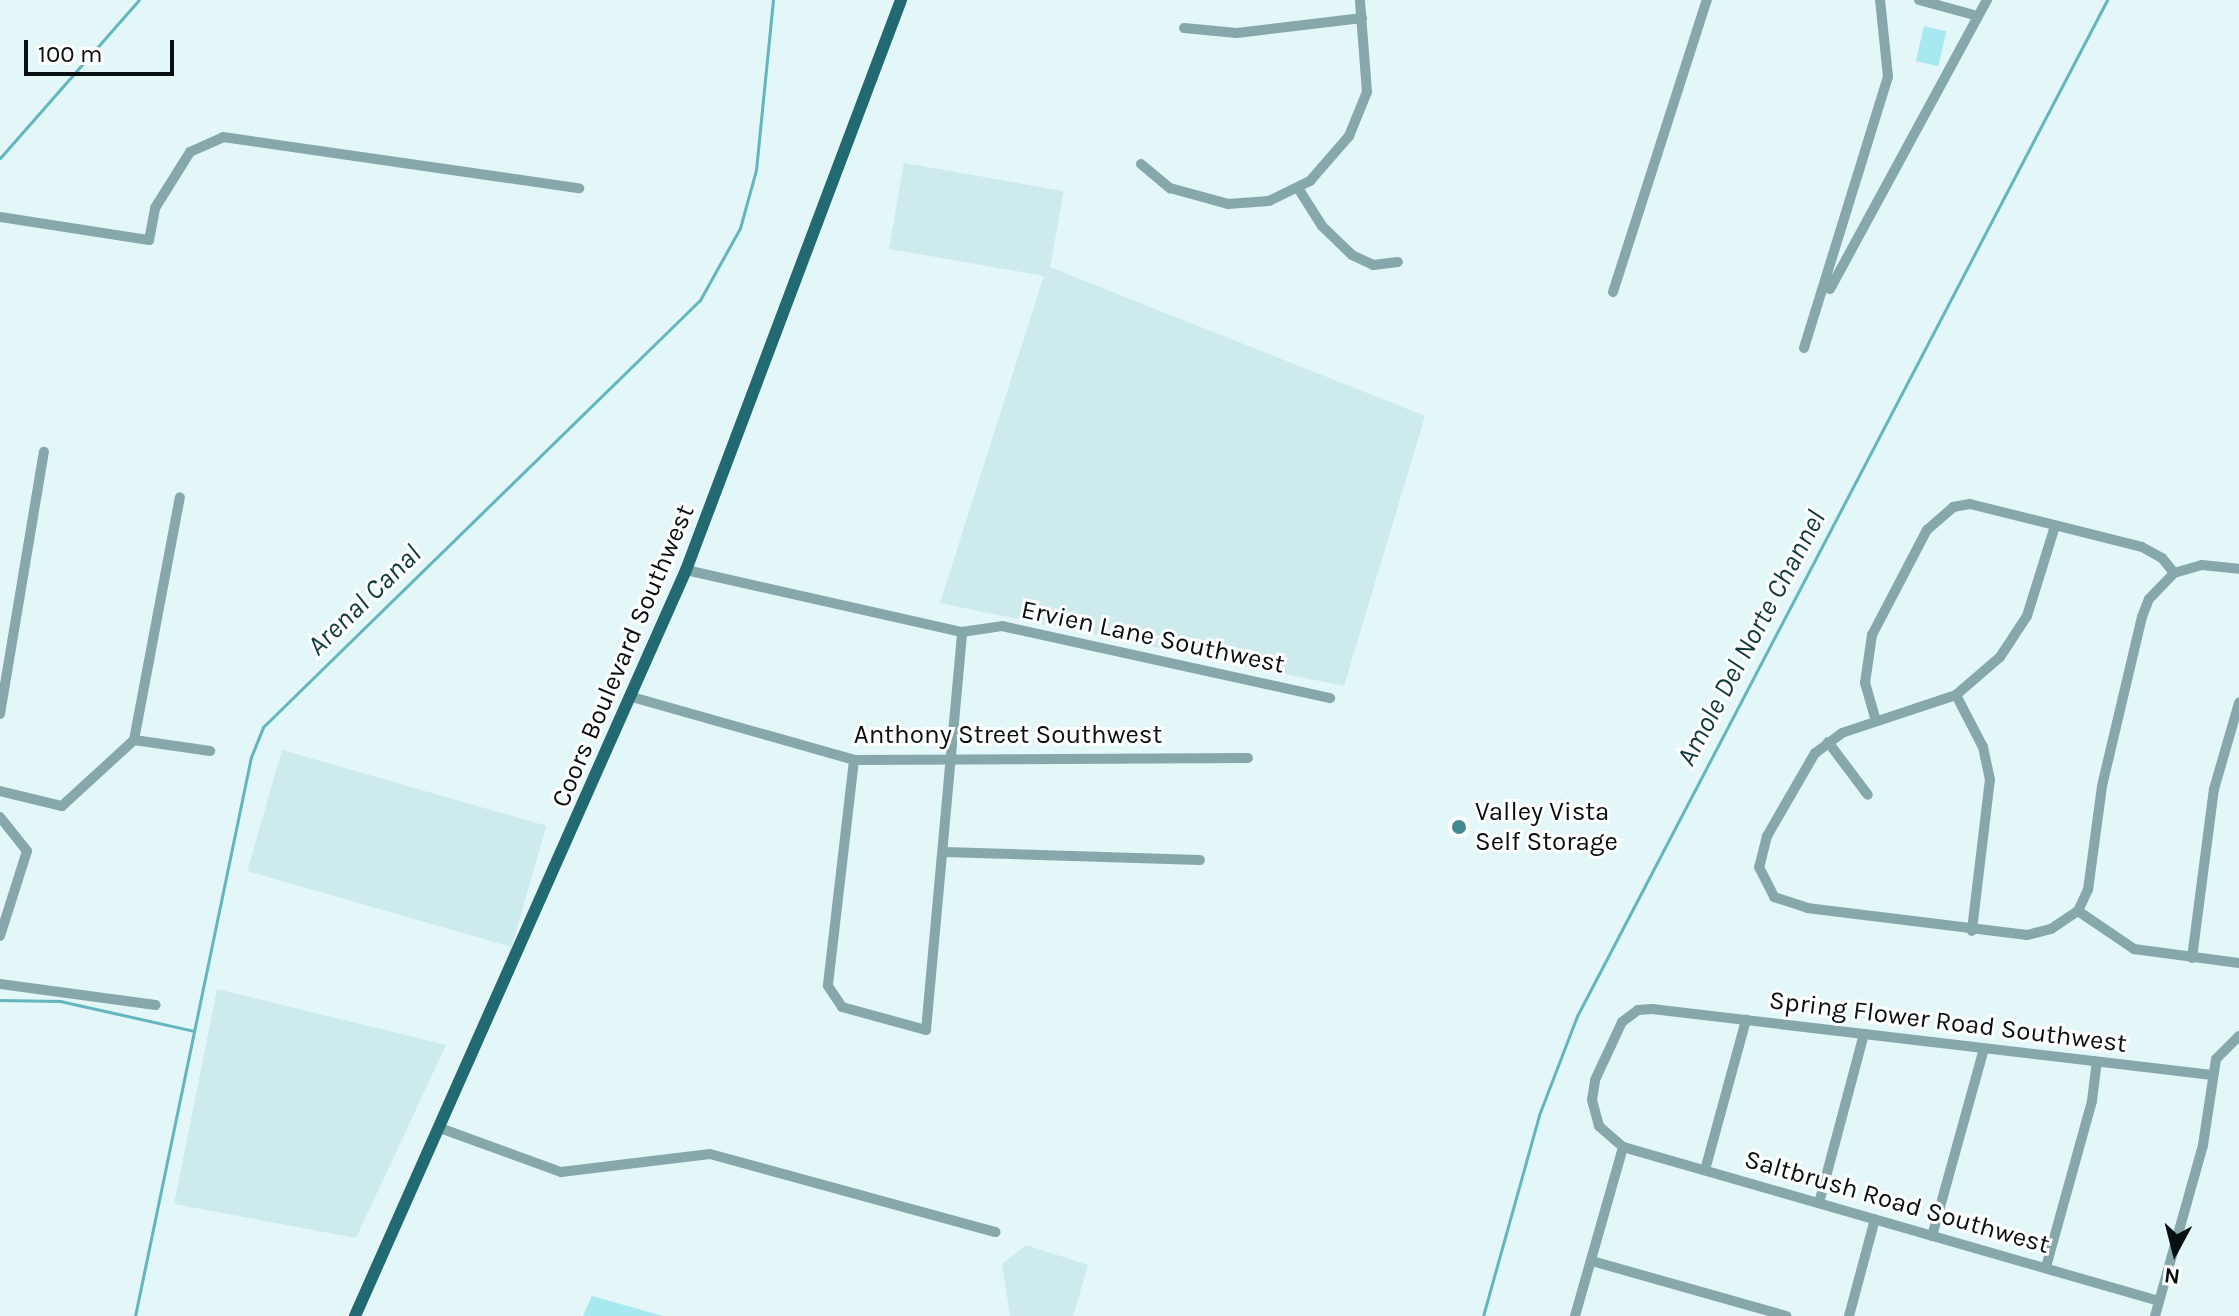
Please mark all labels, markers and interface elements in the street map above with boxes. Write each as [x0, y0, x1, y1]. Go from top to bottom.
scale bar [28, 24, 178, 74]
text: 100 m [38, 40, 103, 68]
street label: Coors Boulevard Southwest [545, 500, 701, 812]
water label: Amole Del Norte Channel [1669, 504, 1833, 772]
water label: Arenal Canal [300, 537, 428, 663]
street label: Ervien Lane Southwest [1018, 594, 1288, 680]
street label: Anthony Street Southwest [854, 719, 1162, 751]
place label: Valley Vista Self Storage [1475, 796, 1618, 858]
marker: Valley Vista Self Storage [1450, 818, 1468, 836]
street label: Spring Flower Road Southwest [1767, 985, 2129, 1059]
street label: Saltbrush Road Southwest [1741, 1143, 2053, 1261]
north arrow [2135, 1212, 2215, 1292]
text: N [2163, 1262, 2181, 1290]

